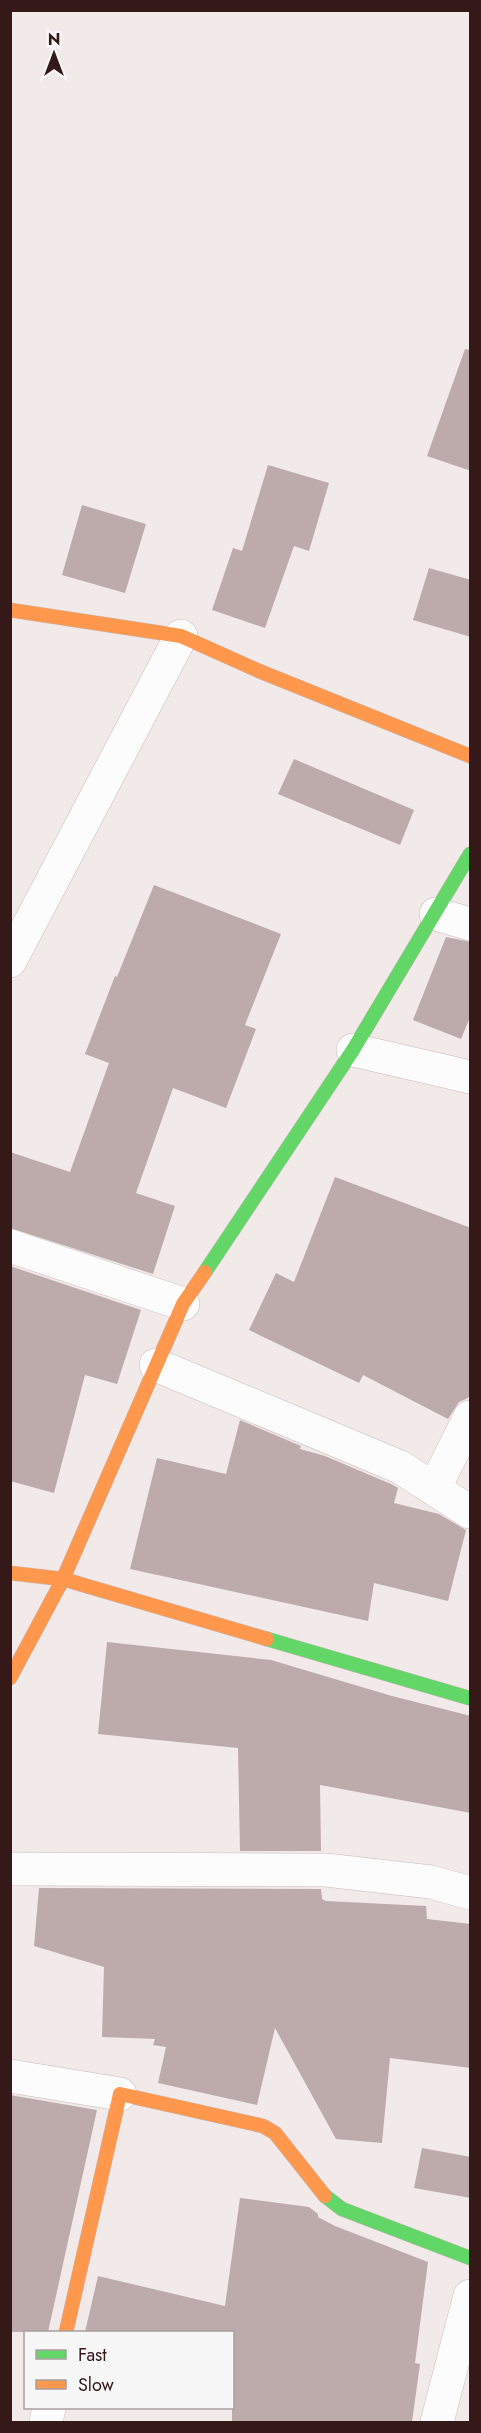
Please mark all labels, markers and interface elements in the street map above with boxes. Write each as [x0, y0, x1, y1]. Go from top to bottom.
north arrow [24, 24, 84, 84]
text: N [48, 28, 60, 51]
legend [24, 2331, 234, 2409]
text: Fast [78, 2342, 107, 2368]
text: Slow [78, 2372, 115, 2398]

